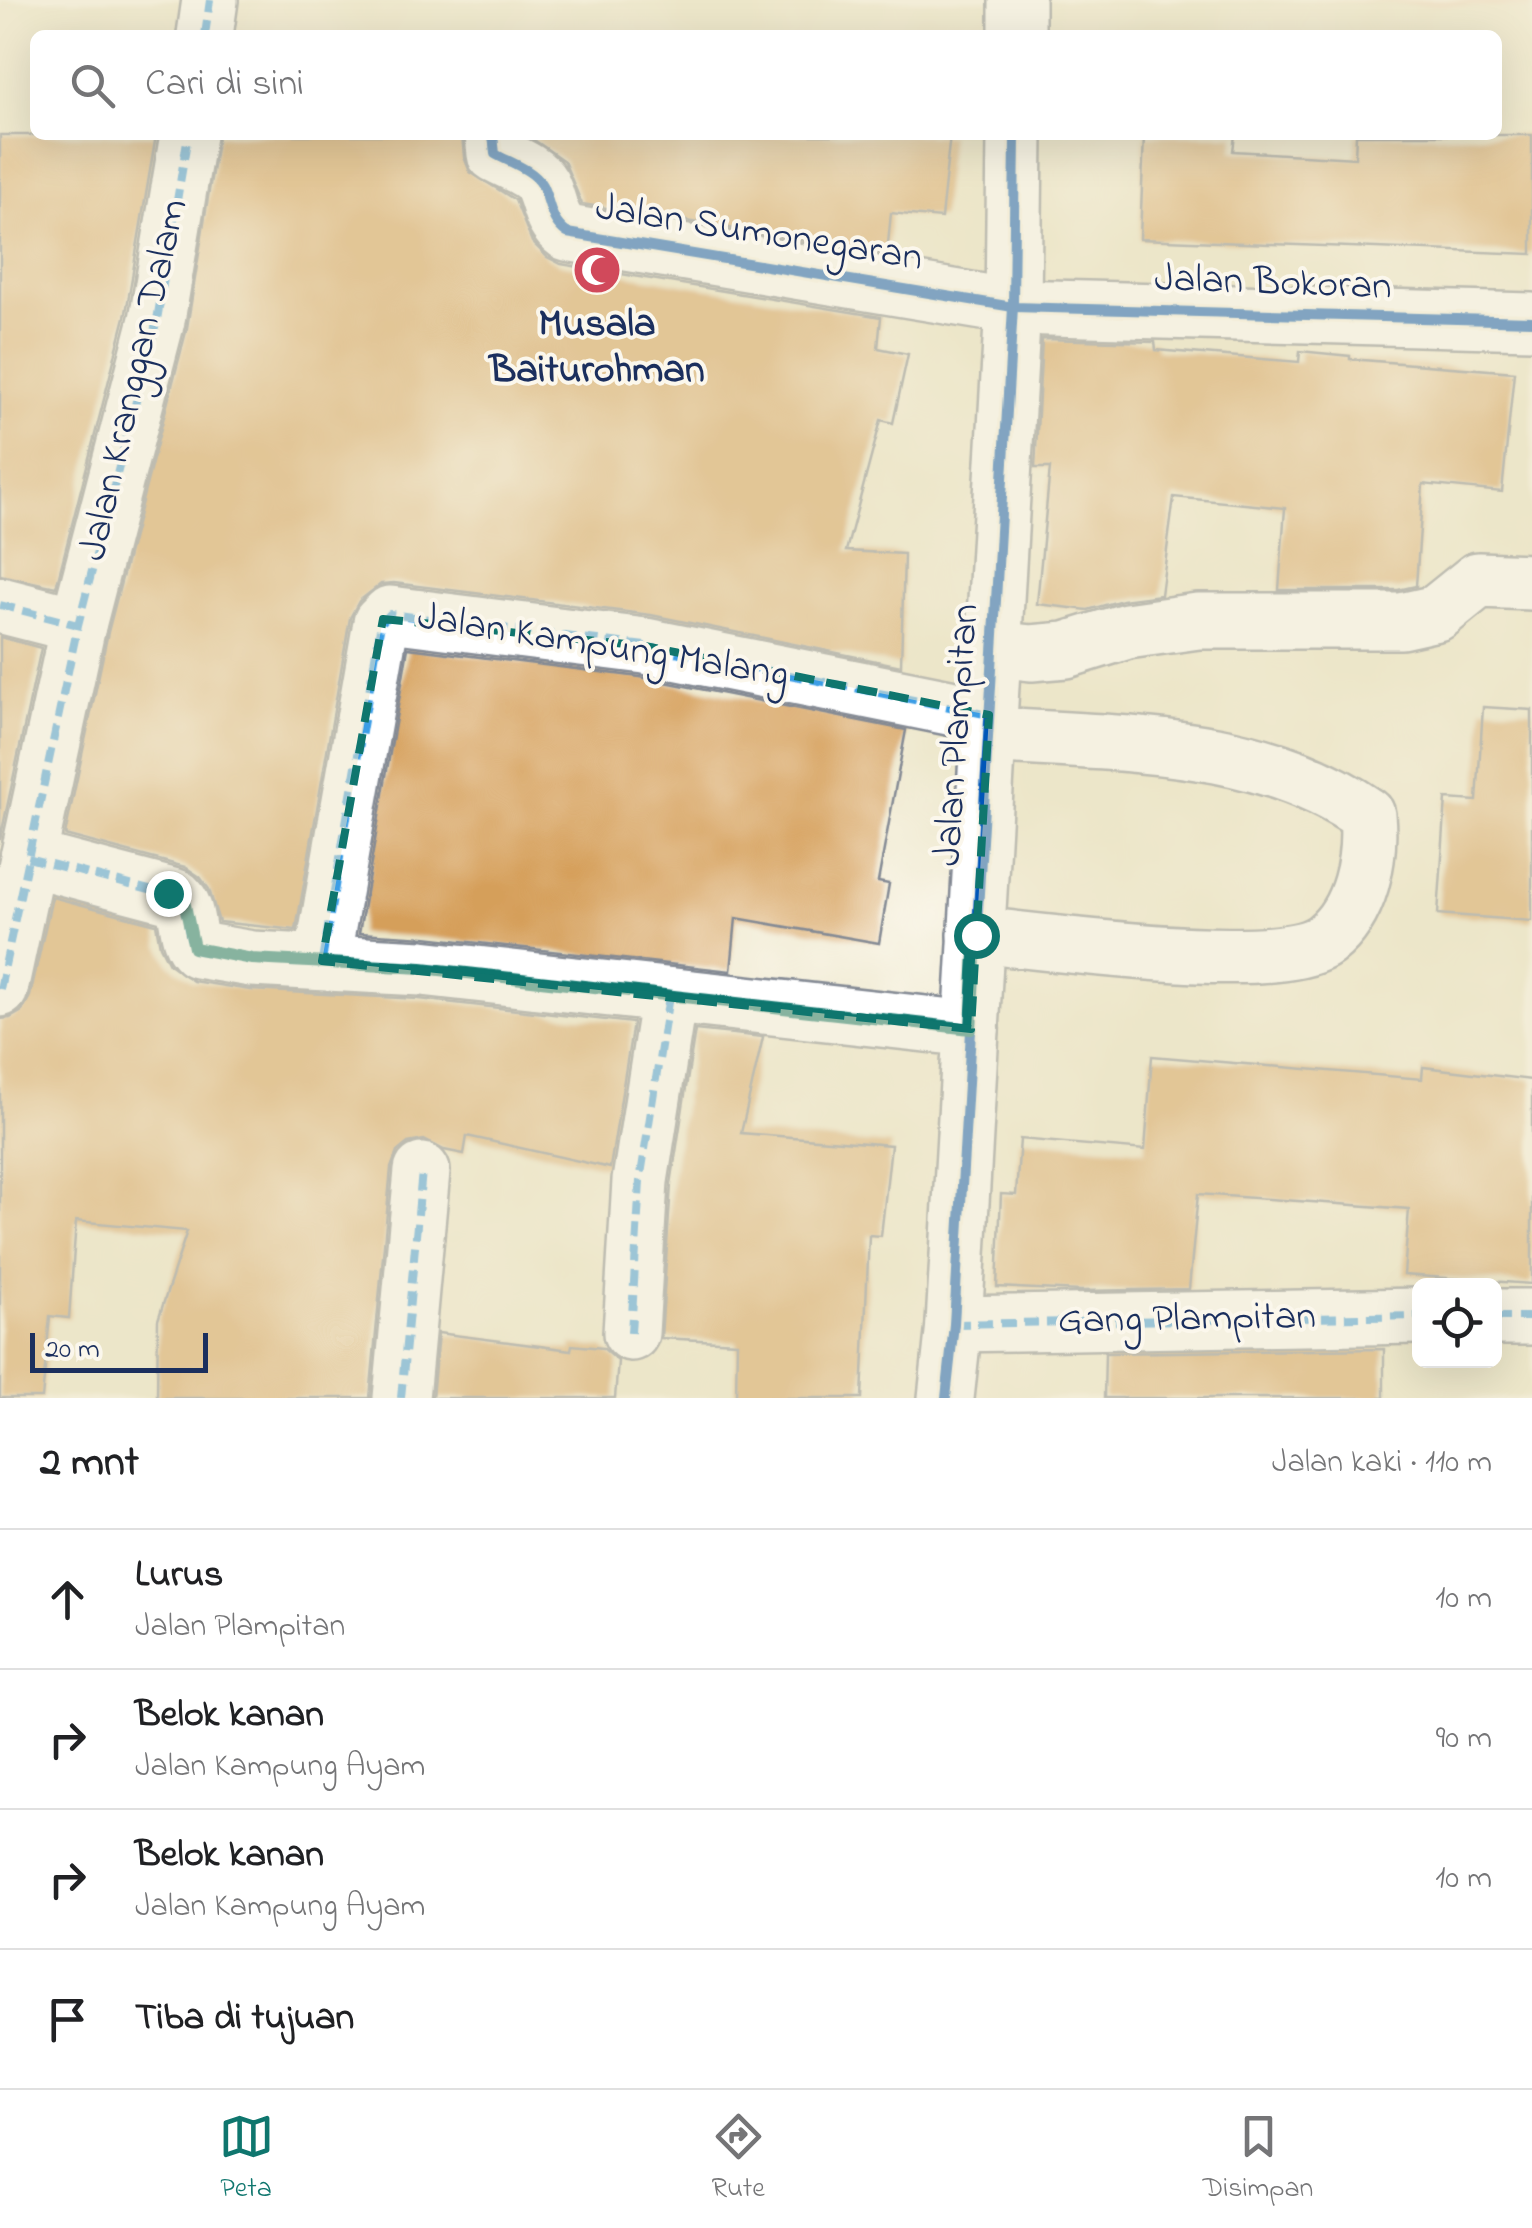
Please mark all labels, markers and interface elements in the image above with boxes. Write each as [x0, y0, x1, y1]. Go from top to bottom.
search box [30, 30, 1502, 140]
text: Cari di sini [145, 57, 304, 113]
icon: search [65, 58, 120, 113]
street label: Jalan Sumonegaran [591, 179, 927, 289]
street label: Jalan Kranggan Dalam [65, 193, 205, 567]
mosque icon: Musala Baiturohman [571, 244, 623, 296]
street label: Jalan Bokoran [1153, 250, 1393, 318]
place label: Musala Baiturohman [487, 296, 705, 401]
street label: Jalan Kampung Malang [413, 589, 793, 705]
street label: Jalan Plampitan [919, 602, 997, 868]
route end [146, 871, 192, 917]
route start [954, 913, 1000, 959]
map controls [1412, 1278, 1502, 1368]
button: locate [1412, 1278, 1502, 1368]
street label: Gang Plampitan [1057, 1288, 1317, 1352]
scale bar [30, 1328, 208, 1372]
text: 20 m [45, 1330, 100, 1371]
text: 2 mnt [40, 1433, 139, 1494]
text: Jalan kaki · 110 m [1272, 1440, 1492, 1487]
text: Lurus [135, 1548, 223, 1604]
icon: ahead [40, 1572, 95, 1627]
text: 10 m [1435, 1576, 1492, 1623]
text: Jalan Plampitan [135, 1604, 345, 1651]
text: Belok kanan [135, 1688, 324, 1744]
icon: right [40, 1712, 95, 1767]
text: 90 m [1436, 1716, 1492, 1763]
text: Jalan Kampung Ayam [135, 1744, 425, 1791]
text: Belok kanan [135, 1828, 324, 1884]
icon: right [40, 1852, 95, 1907]
text: 10 m [1435, 1856, 1492, 1903]
text: Jalan Kampung Ayam [135, 1884, 425, 1931]
text: Tiba di tujuan [135, 1991, 354, 2047]
icon: arrive [40, 1992, 95, 2047]
tab: Peta [219, 2109, 274, 2210]
tab: Rute [711, 2109, 766, 2210]
tab: Disimpan [1203, 2109, 1313, 2210]

